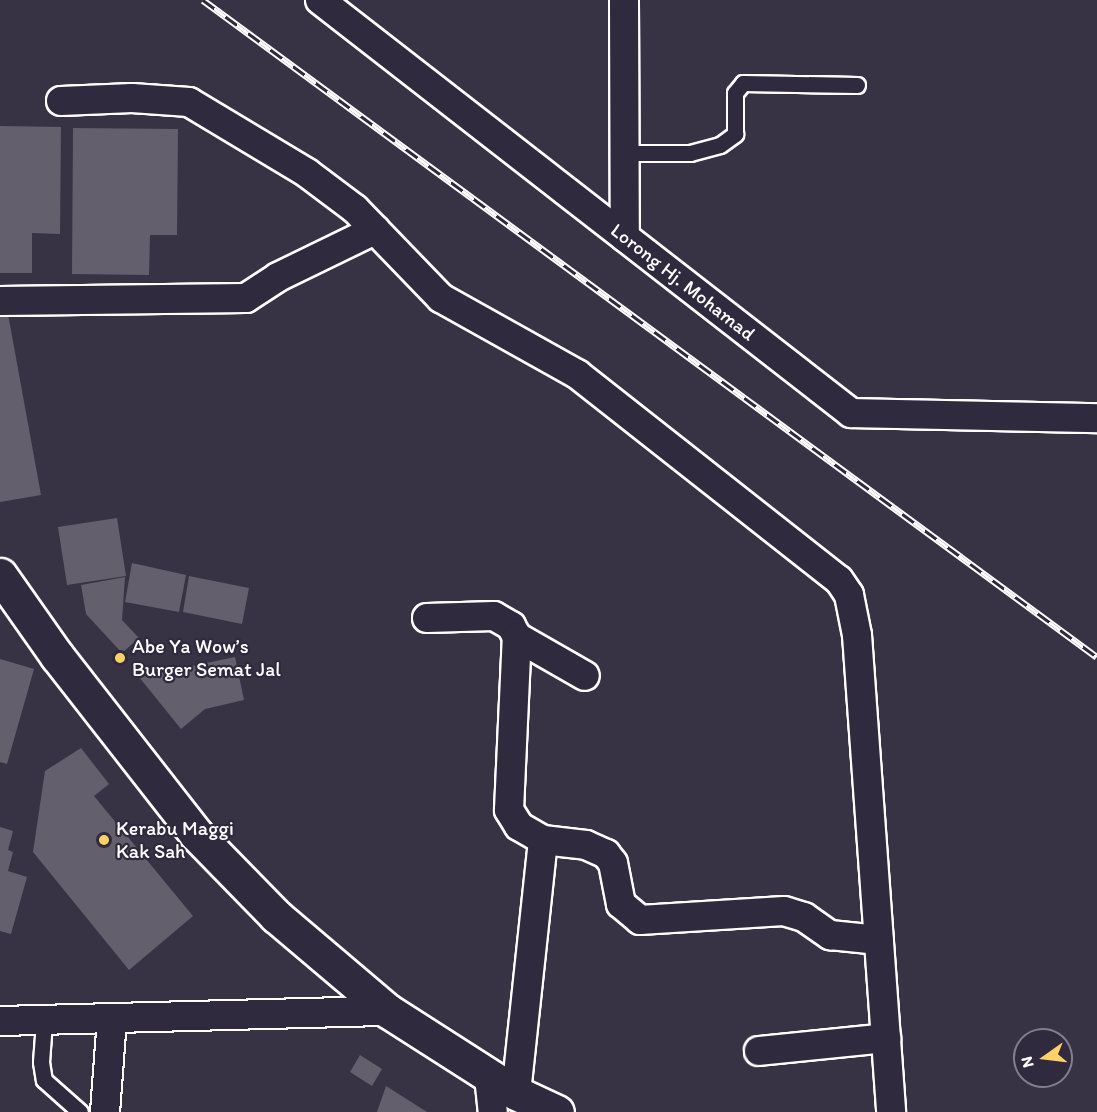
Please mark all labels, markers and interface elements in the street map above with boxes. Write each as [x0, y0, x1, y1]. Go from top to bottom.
street label: Lorong Hj. Mohamad [606, 218, 760, 346]
place label: Abe Ya Wow’s Burger Semat Jal [132, 634, 281, 681]
marker: Abe Ya Wow’s Burger Semat Jal [113, 651, 127, 665]
place label: Kerabu Maggi Kak Sah [116, 816, 234, 863]
marker: Kerabu Maggi Kak Sah [97, 833, 111, 847]
north arrow [1013, 1028, 1073, 1088]
text: N [1016, 1054, 1038, 1070]

